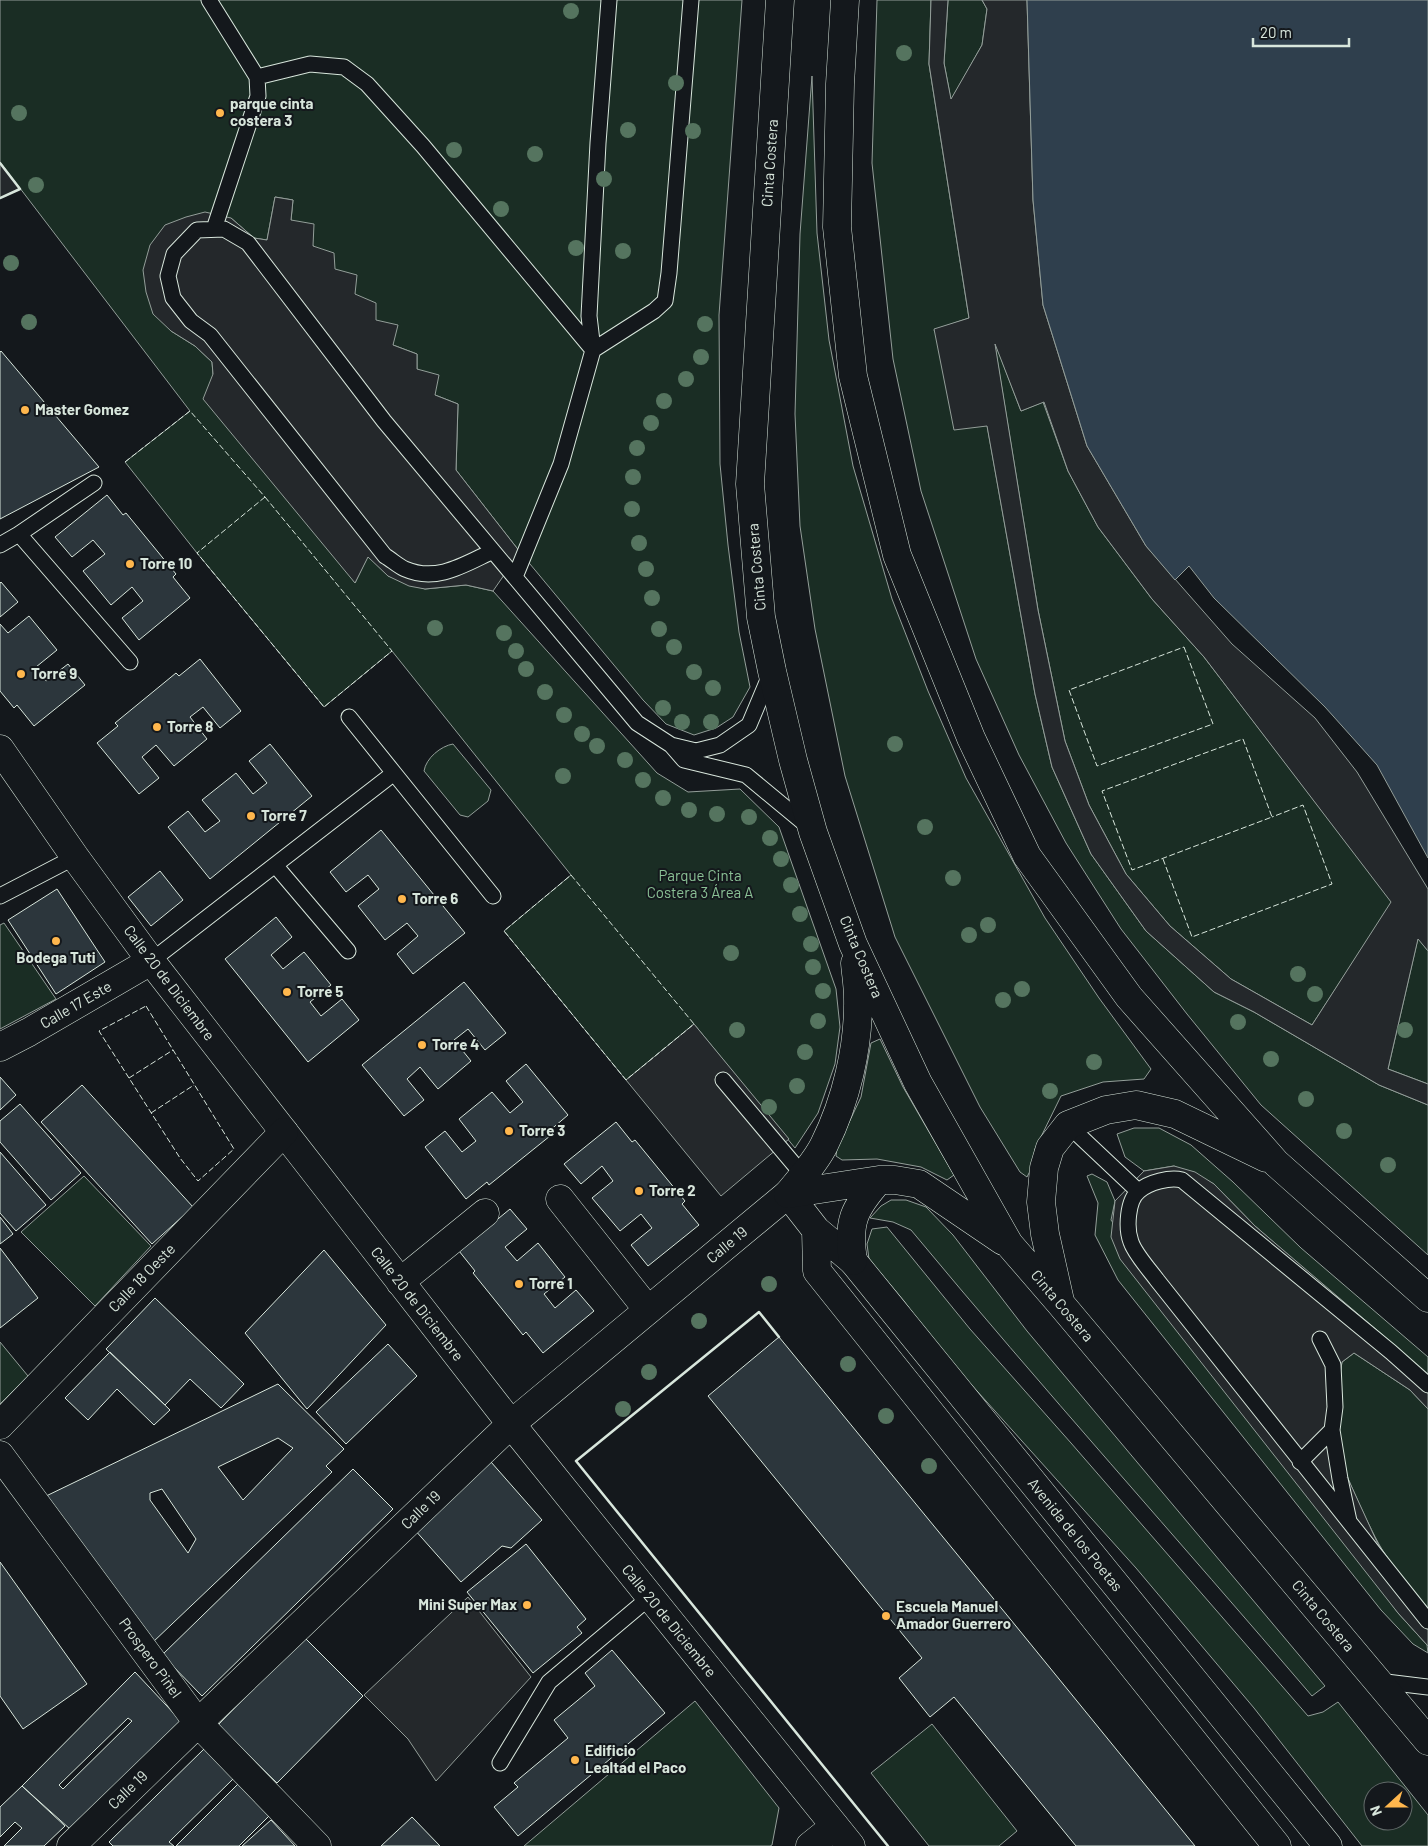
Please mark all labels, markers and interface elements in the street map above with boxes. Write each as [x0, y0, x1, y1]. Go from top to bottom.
scale bar [1253, 15, 1349, 47]
text: 20 m [1260, 23, 1292, 41]
place label: parque cinta costera 3 [230, 94, 314, 129]
marker: parque cinta costera 3 [214, 107, 226, 119]
street label: Cinta Costera [757, 118, 781, 207]
place label: Master Gomez [35, 400, 129, 418]
marker: Master Gomez [19, 404, 31, 416]
street label: Cinta Costera [743, 523, 769, 612]
place label: Torre 10 [140, 554, 192, 572]
marker: Torre 10 [124, 558, 136, 570]
place label: Torre 9 [31, 664, 77, 682]
marker: Torre 9 [15, 668, 27, 680]
place label: Torre 8 [167, 717, 213, 735]
marker: Torre 8 [151, 721, 163, 733]
place label: Torre 7 [261, 806, 307, 824]
marker: Torre 7 [245, 810, 257, 822]
park label: Parque Cinta Costera 3 Área A [647, 866, 753, 901]
place label: Torre 6 [412, 889, 458, 907]
marker: Torre 6 [396, 893, 408, 905]
street label: Cinta Costera [836, 913, 887, 1001]
street label: Calle 20 de Diciembre [121, 921, 219, 1044]
marker: Bodega Tuti [50, 935, 62, 947]
place label: Bodega Tuti [16, 948, 96, 966]
street label: Calle 17 Este [37, 976, 114, 1032]
place label: Torre 5 [297, 982, 343, 1000]
marker: Torre 5 [281, 986, 293, 998]
place label: Torre 4 [432, 1035, 479, 1053]
marker: Torre 4 [416, 1039, 428, 1051]
place label: Torre 3 [519, 1121, 565, 1139]
marker: Torre 3 [503, 1125, 515, 1137]
place label: Torre 2 [649, 1181, 696, 1199]
marker: Torre 2 [633, 1185, 645, 1197]
street label: Calle 19 [702, 1222, 750, 1266]
street label: Calle 18 Oeste [104, 1239, 178, 1315]
street label: Calle 20 de Diciembre [368, 1243, 468, 1364]
street label: Cinta Costera [1028, 1266, 1098, 1345]
place label: Torre 1 [529, 1274, 573, 1292]
marker: Torre 1 [513, 1278, 525, 1290]
street label: Avenida de los Poetas [1025, 1474, 1127, 1595]
street label: Calle 19 [397, 1486, 444, 1532]
street label: Calle 20 de Diciembre [619, 1560, 721, 1680]
street label: Cinta Costera [1289, 1576, 1359, 1655]
place label: Mini Super Max [418, 1595, 517, 1613]
place label: Escuela Manuel Amador Guerrero [896, 1597, 1011, 1632]
marker: Mini Super Max [521, 1599, 533, 1611]
marker: Escuela Manuel Amador Guerrero [880, 1610, 892, 1622]
street label: Prospero Piñel [116, 1614, 186, 1701]
place label: Edificio Lealtad el Paco [585, 1741, 686, 1776]
marker: Edificio Lealtad el Paco [569, 1754, 581, 1766]
street label: Calle 19 [104, 1766, 151, 1812]
north arrow [1363, 1781, 1413, 1831]
text: N [1366, 1803, 1385, 1818]

